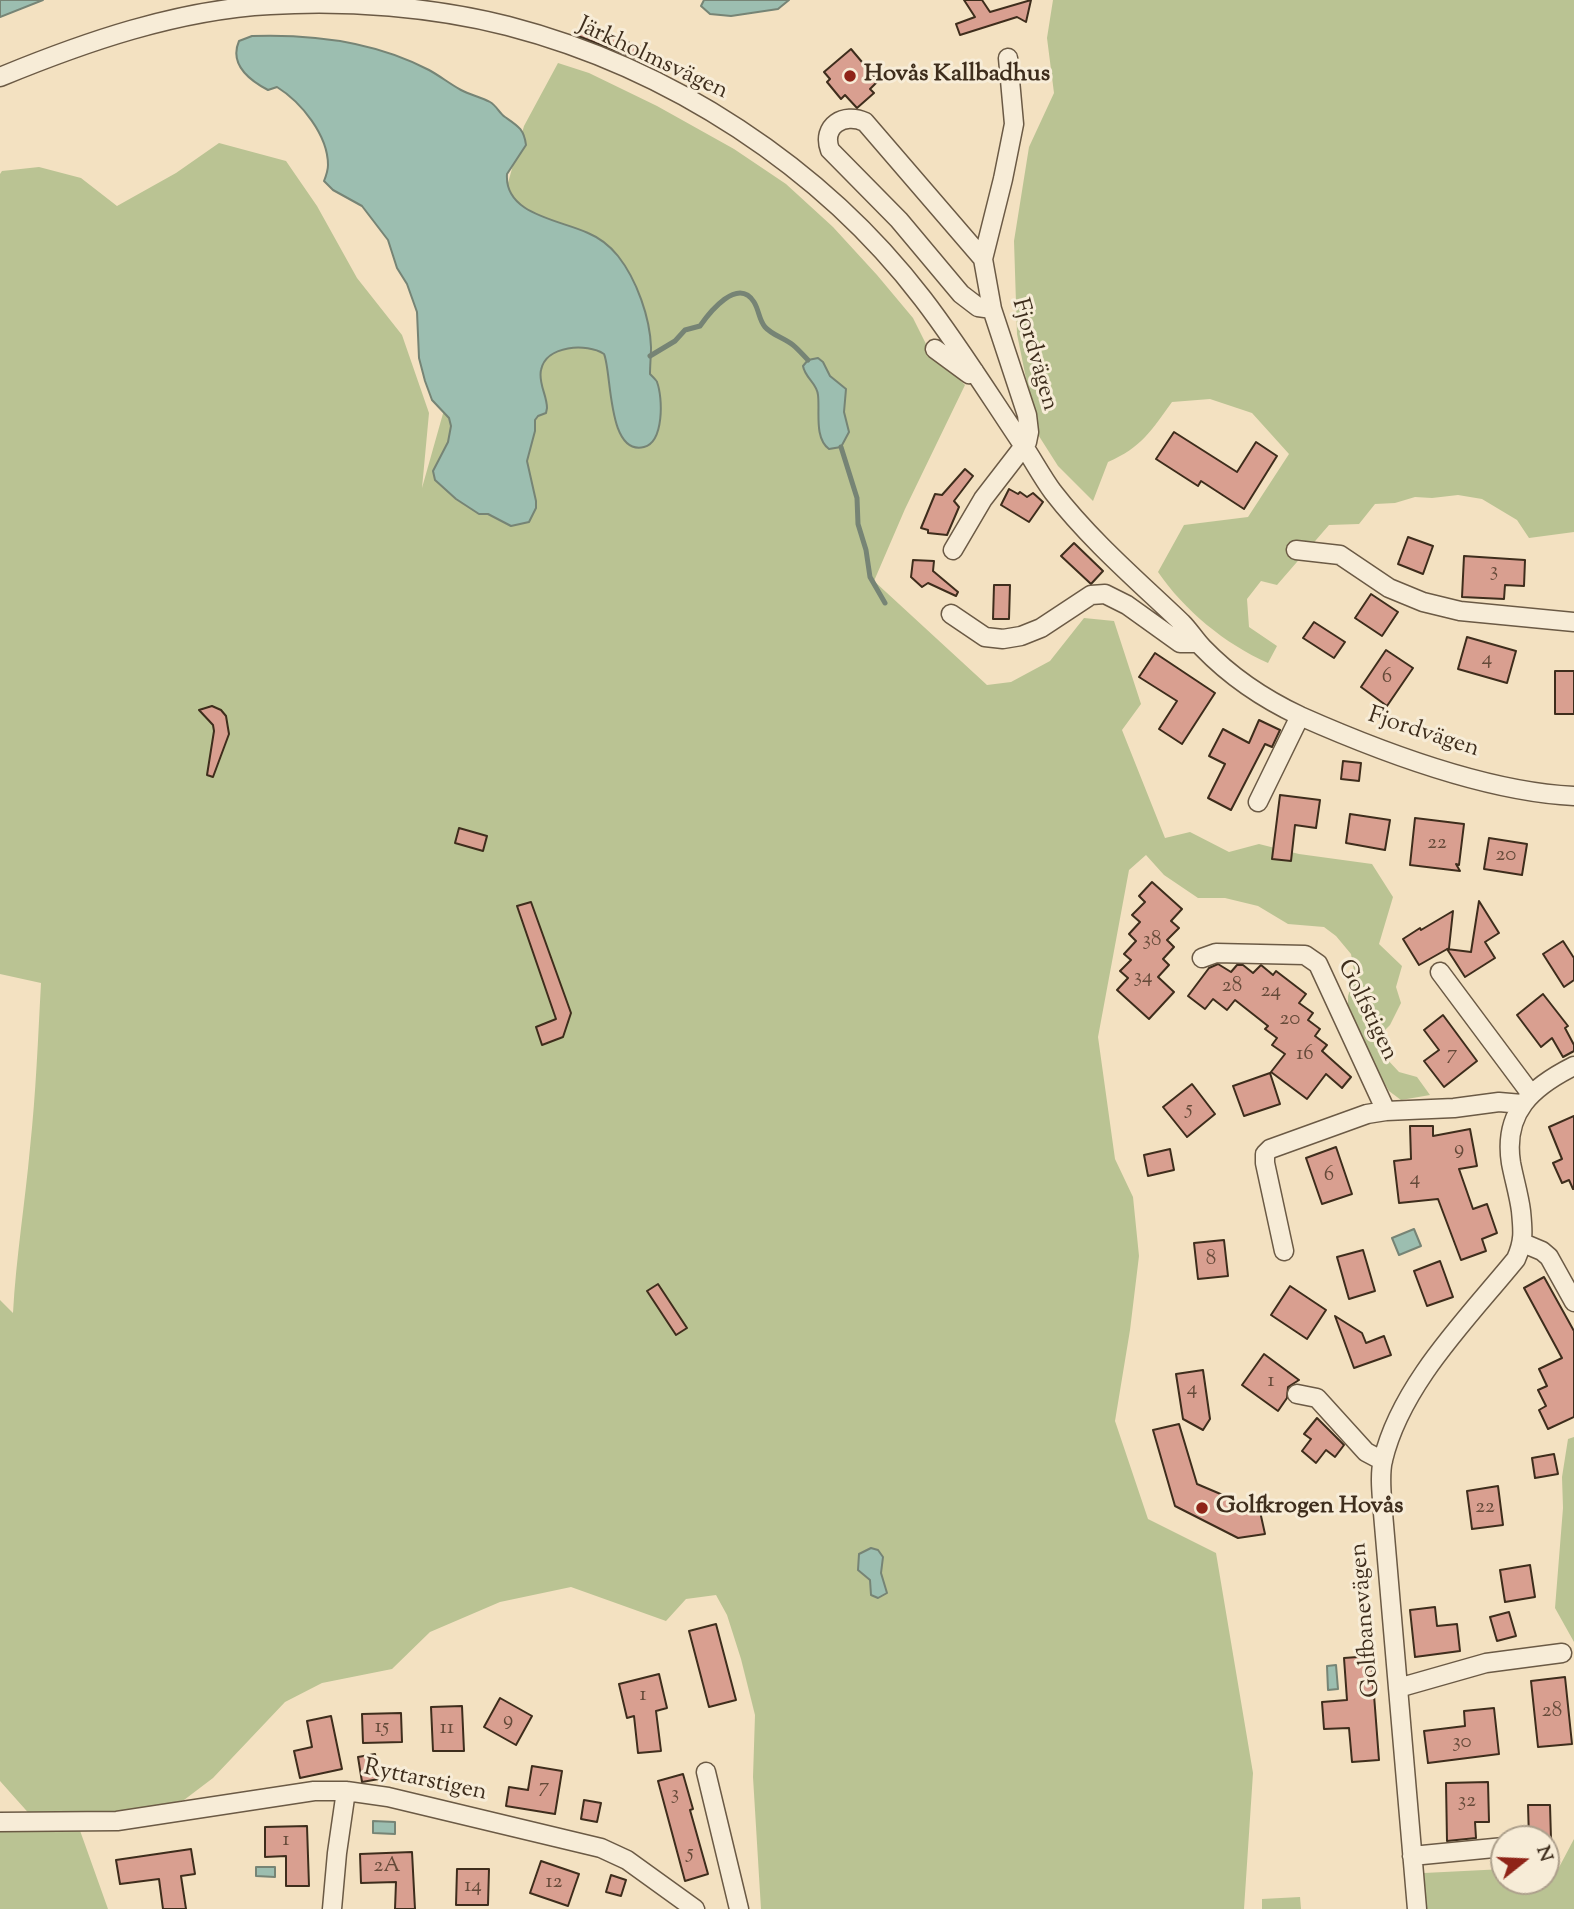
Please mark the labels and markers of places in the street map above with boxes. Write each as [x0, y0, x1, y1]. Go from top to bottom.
place label: Hovås Kallbadhus [864, 62, 1050, 90]
marker: Hovås Kallbadhus [842, 68, 858, 84]
place label: Golfkrogen Hovås [1216, 1494, 1403, 1522]
marker: Golfkrogen Hovås [1194, 1500, 1210, 1516]

